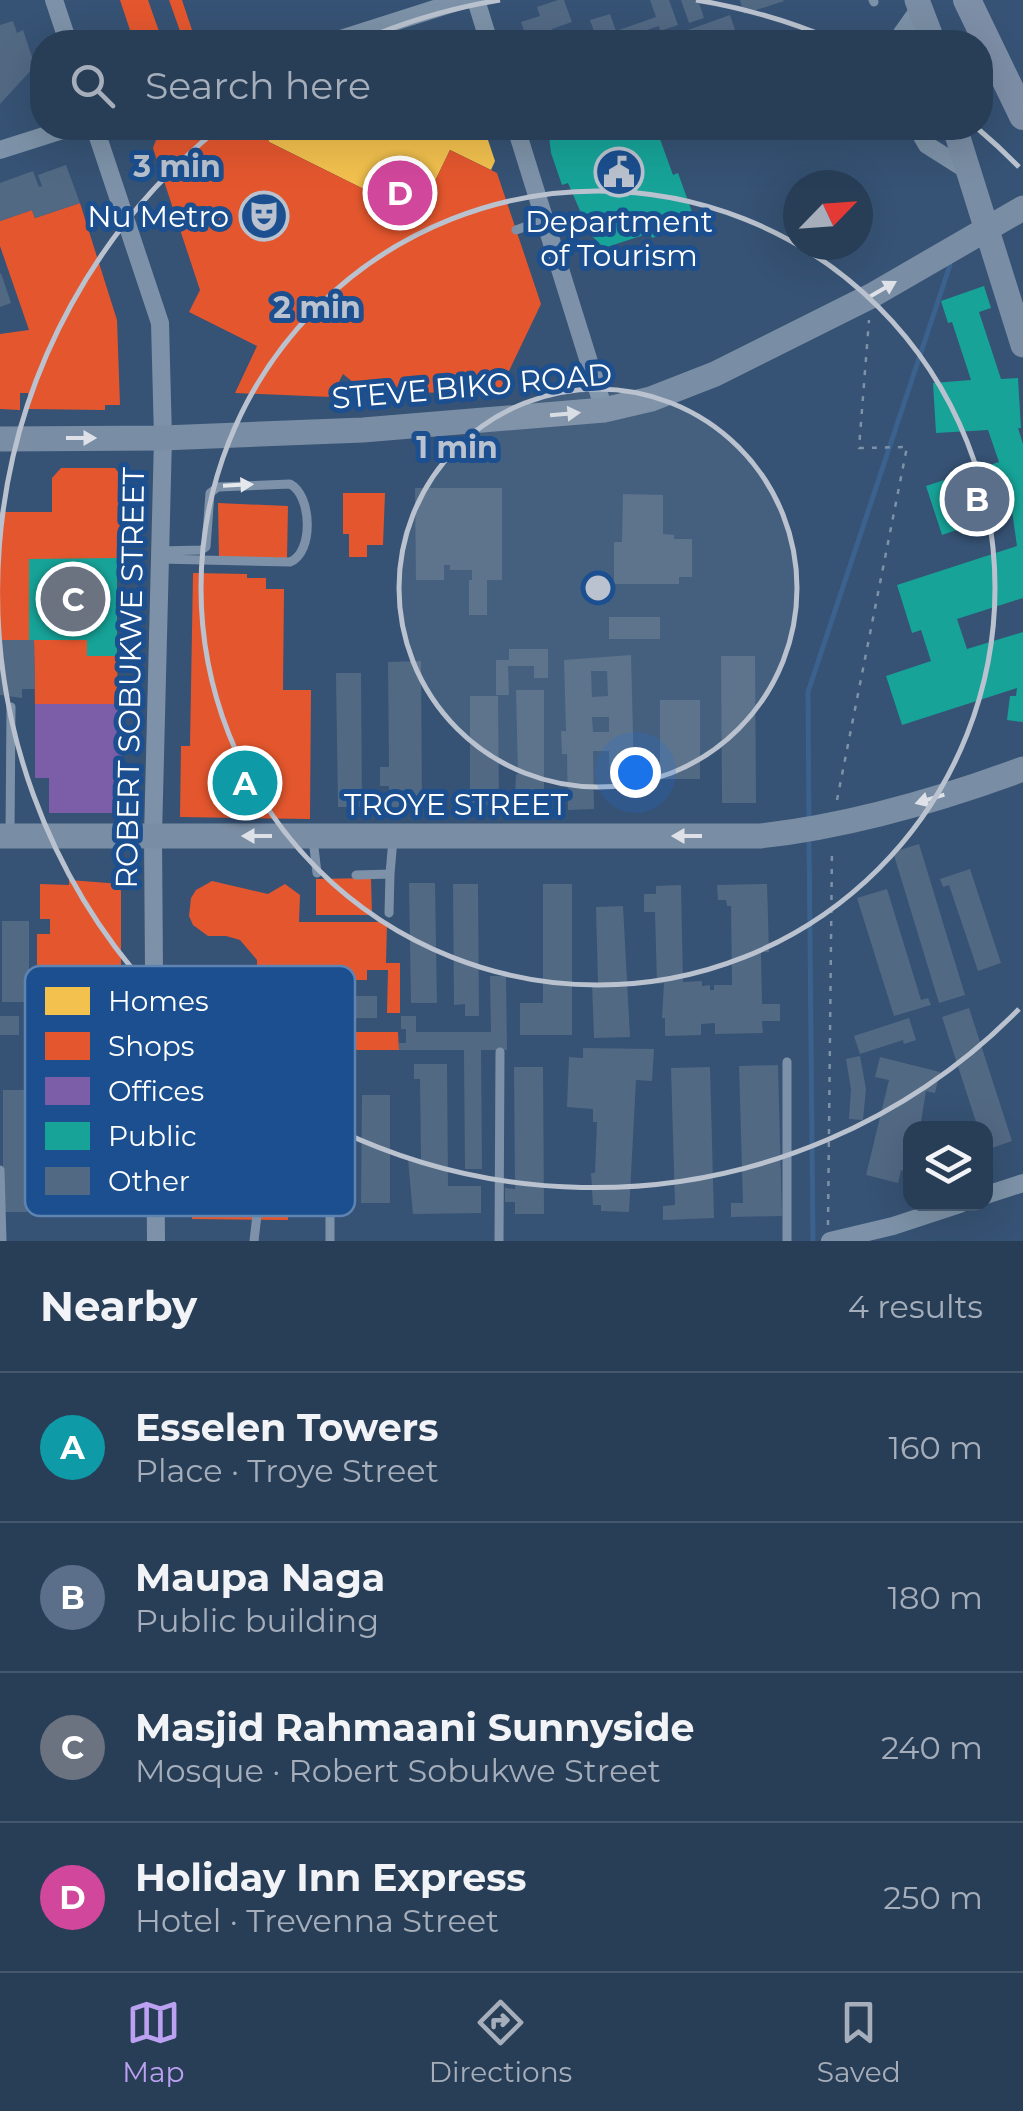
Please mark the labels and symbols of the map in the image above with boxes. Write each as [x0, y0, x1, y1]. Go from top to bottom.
public building icon: Department of Tourism [593, 146, 645, 198]
text: 3 min [132, 148, 221, 185]
pin: D [368, 156, 432, 230]
north arrow [783, 170, 873, 260]
theatre icon: Nu Metro [238, 190, 290, 242]
place label: Nu Metro [87, 198, 229, 235]
place label: Department of Tourism [525, 203, 713, 274]
one-way arrow [868, 281, 897, 298]
text: 2 min [273, 289, 361, 326]
street label: STEVE BIKO ROAD [330, 355, 614, 417]
one-way arrow [549, 405, 581, 421]
text: 1 min [416, 429, 498, 466]
one-way arrow [66, 430, 98, 446]
pin: B [944, 462, 1010, 536]
street label: ROBERT SOBUKWE STREET [108, 466, 152, 889]
one-way arrow [223, 477, 255, 493]
pin: C [40, 562, 106, 636]
centre of rings [580, 570, 616, 606]
pin: A [212, 746, 278, 820]
your location [610, 747, 661, 798]
street label: TROYE STREET [344, 786, 569, 823]
one-way arrow [914, 792, 945, 807]
one-way arrow [241, 828, 273, 844]
one-way arrow [671, 828, 703, 844]
legend [25, 966, 355, 1216]
text: Homes [108, 984, 209, 1018]
text: Shops [108, 1029, 194, 1063]
text: Offices [108, 1074, 204, 1108]
text: Public [108, 1119, 197, 1153]
text: Other [108, 1164, 190, 1198]

